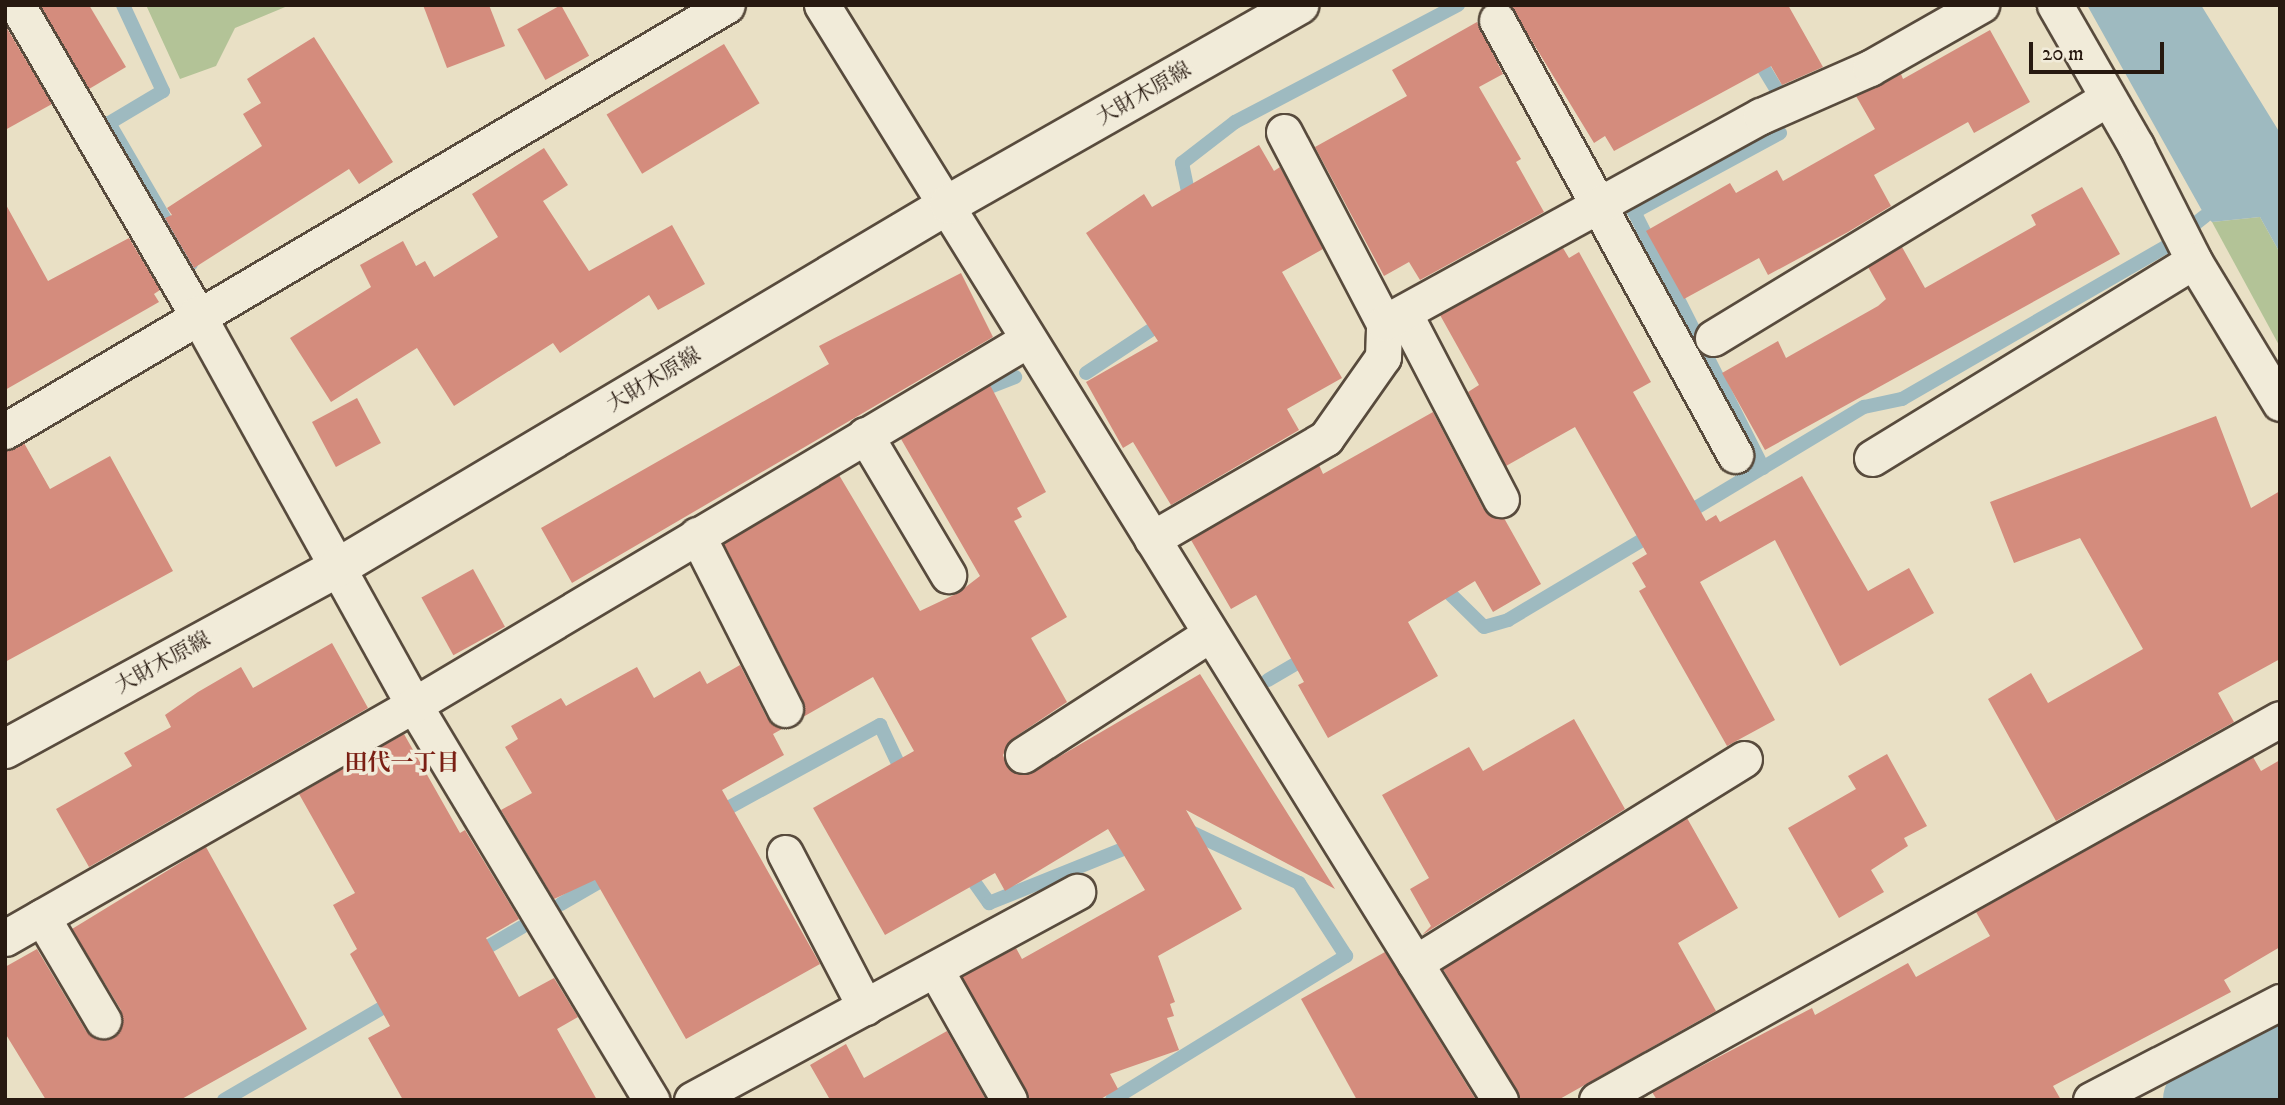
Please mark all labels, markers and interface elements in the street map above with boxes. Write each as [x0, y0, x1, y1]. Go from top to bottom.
scale bar [2033, 28, 2168, 72]
text: 20 m [2042, 41, 2084, 67]
street label: 大財木原線 [1092, 57, 1196, 131]
street label: 大財木原線 [603, 342, 705, 418]
street label: 大財木原線 [111, 627, 215, 699]
district label: 田代一丁目 [345, 750, 459, 778]

